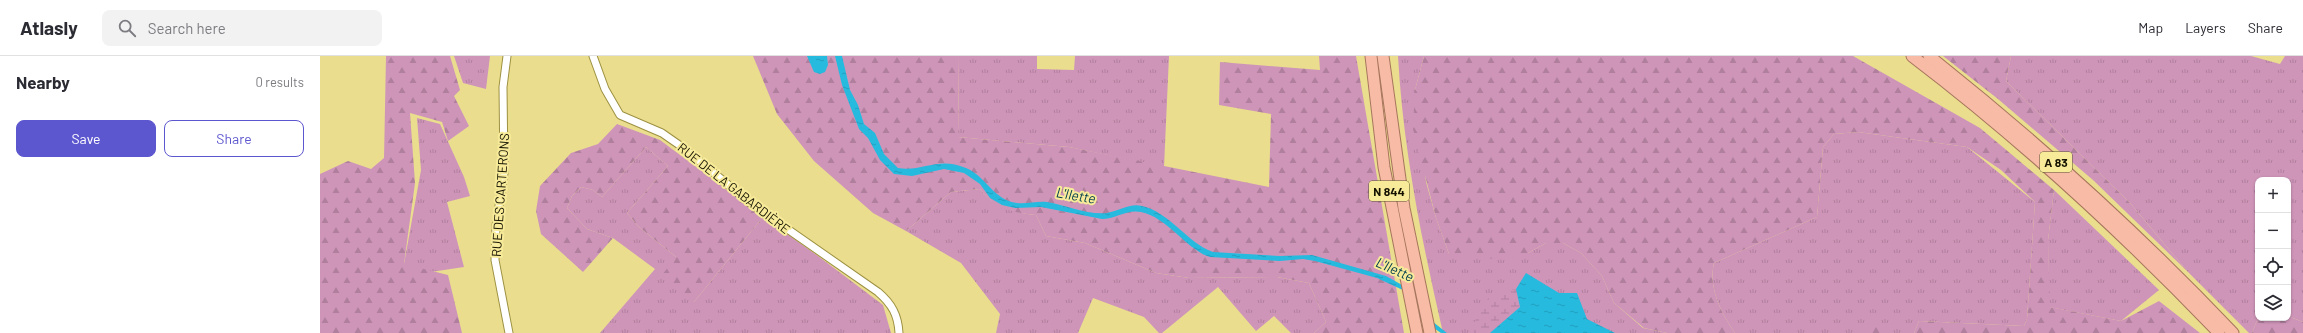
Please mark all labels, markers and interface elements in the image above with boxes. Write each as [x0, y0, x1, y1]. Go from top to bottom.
search box [102, 10, 382, 46]
text: Atlasly [20, 16, 78, 39]
icon: search [116, 17, 138, 39]
text: Search here [148, 19, 226, 37]
text: Map [2138, 19, 2163, 36]
text: Layers [2185, 19, 2226, 36]
text: Share [2248, 19, 2283, 36]
text: Nearby [16, 72, 70, 92]
text: 0 results [255, 74, 304, 90]
button: Save [16, 120, 156, 157]
button: Share [164, 120, 304, 157]
street label: RUE DES CARTERONS [488, 132, 512, 258]
street label: RUE DE LA GABARDIÈRE [675, 139, 794, 237]
road number: A 83 [2040, 152, 2072, 172]
map controls [2255, 177, 2291, 321]
button: + [2255, 177, 2291, 213]
road number: N 844 [1369, 181, 1409, 201]
water label: L'Ilette [1055, 183, 1097, 207]
button: − [2255, 213, 2291, 249]
button: locate [2255, 249, 2291, 285]
water label: L'Ilette [1373, 253, 1417, 285]
button: layers [2255, 285, 2291, 321]

